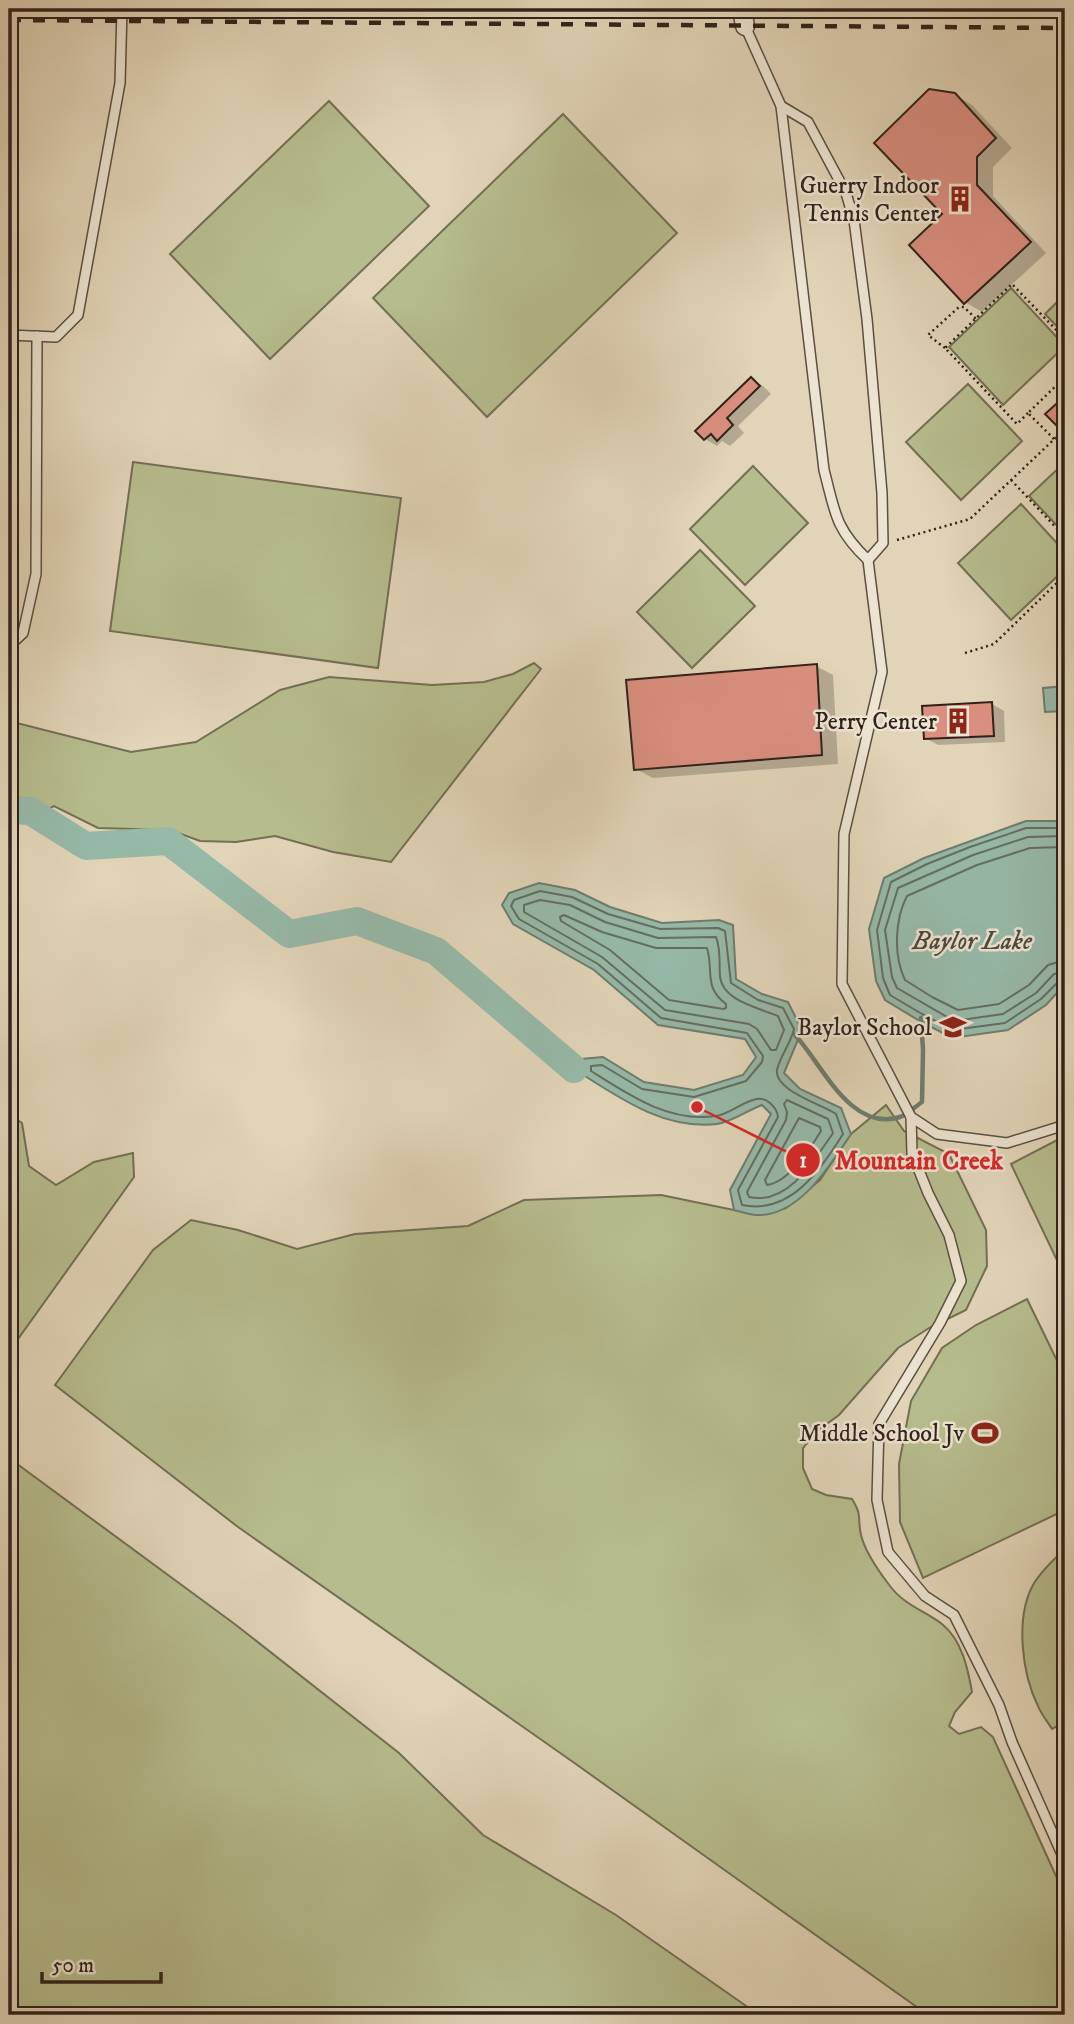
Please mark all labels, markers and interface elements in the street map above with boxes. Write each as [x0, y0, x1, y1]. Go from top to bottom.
place label: Guerry Indoor Tennis Center [800, 171, 939, 229]
building icon: Guerry Indoor Tennis Center [945, 184, 975, 214]
building icon: Perry Center [943, 706, 973, 736]
place label: Perry Center [814, 707, 937, 737]
water label: Baylor Lake [911, 925, 1033, 958]
school or university icon: Baylor School [938, 1012, 968, 1042]
place label: Baylor School [797, 1013, 933, 1043]
callout: Mountain Creek [786, 1136, 1017, 1183]
text: Mountain Creek [835, 1145, 1004, 1178]
text: 1 [799, 1148, 807, 1174]
sports icon: Middle School Jv [970, 1418, 1000, 1448]
place label: Middle School Jv [799, 1419, 964, 1449]
scale bar [42, 1940, 161, 1984]
text: 50 m [52, 1953, 94, 1979]

